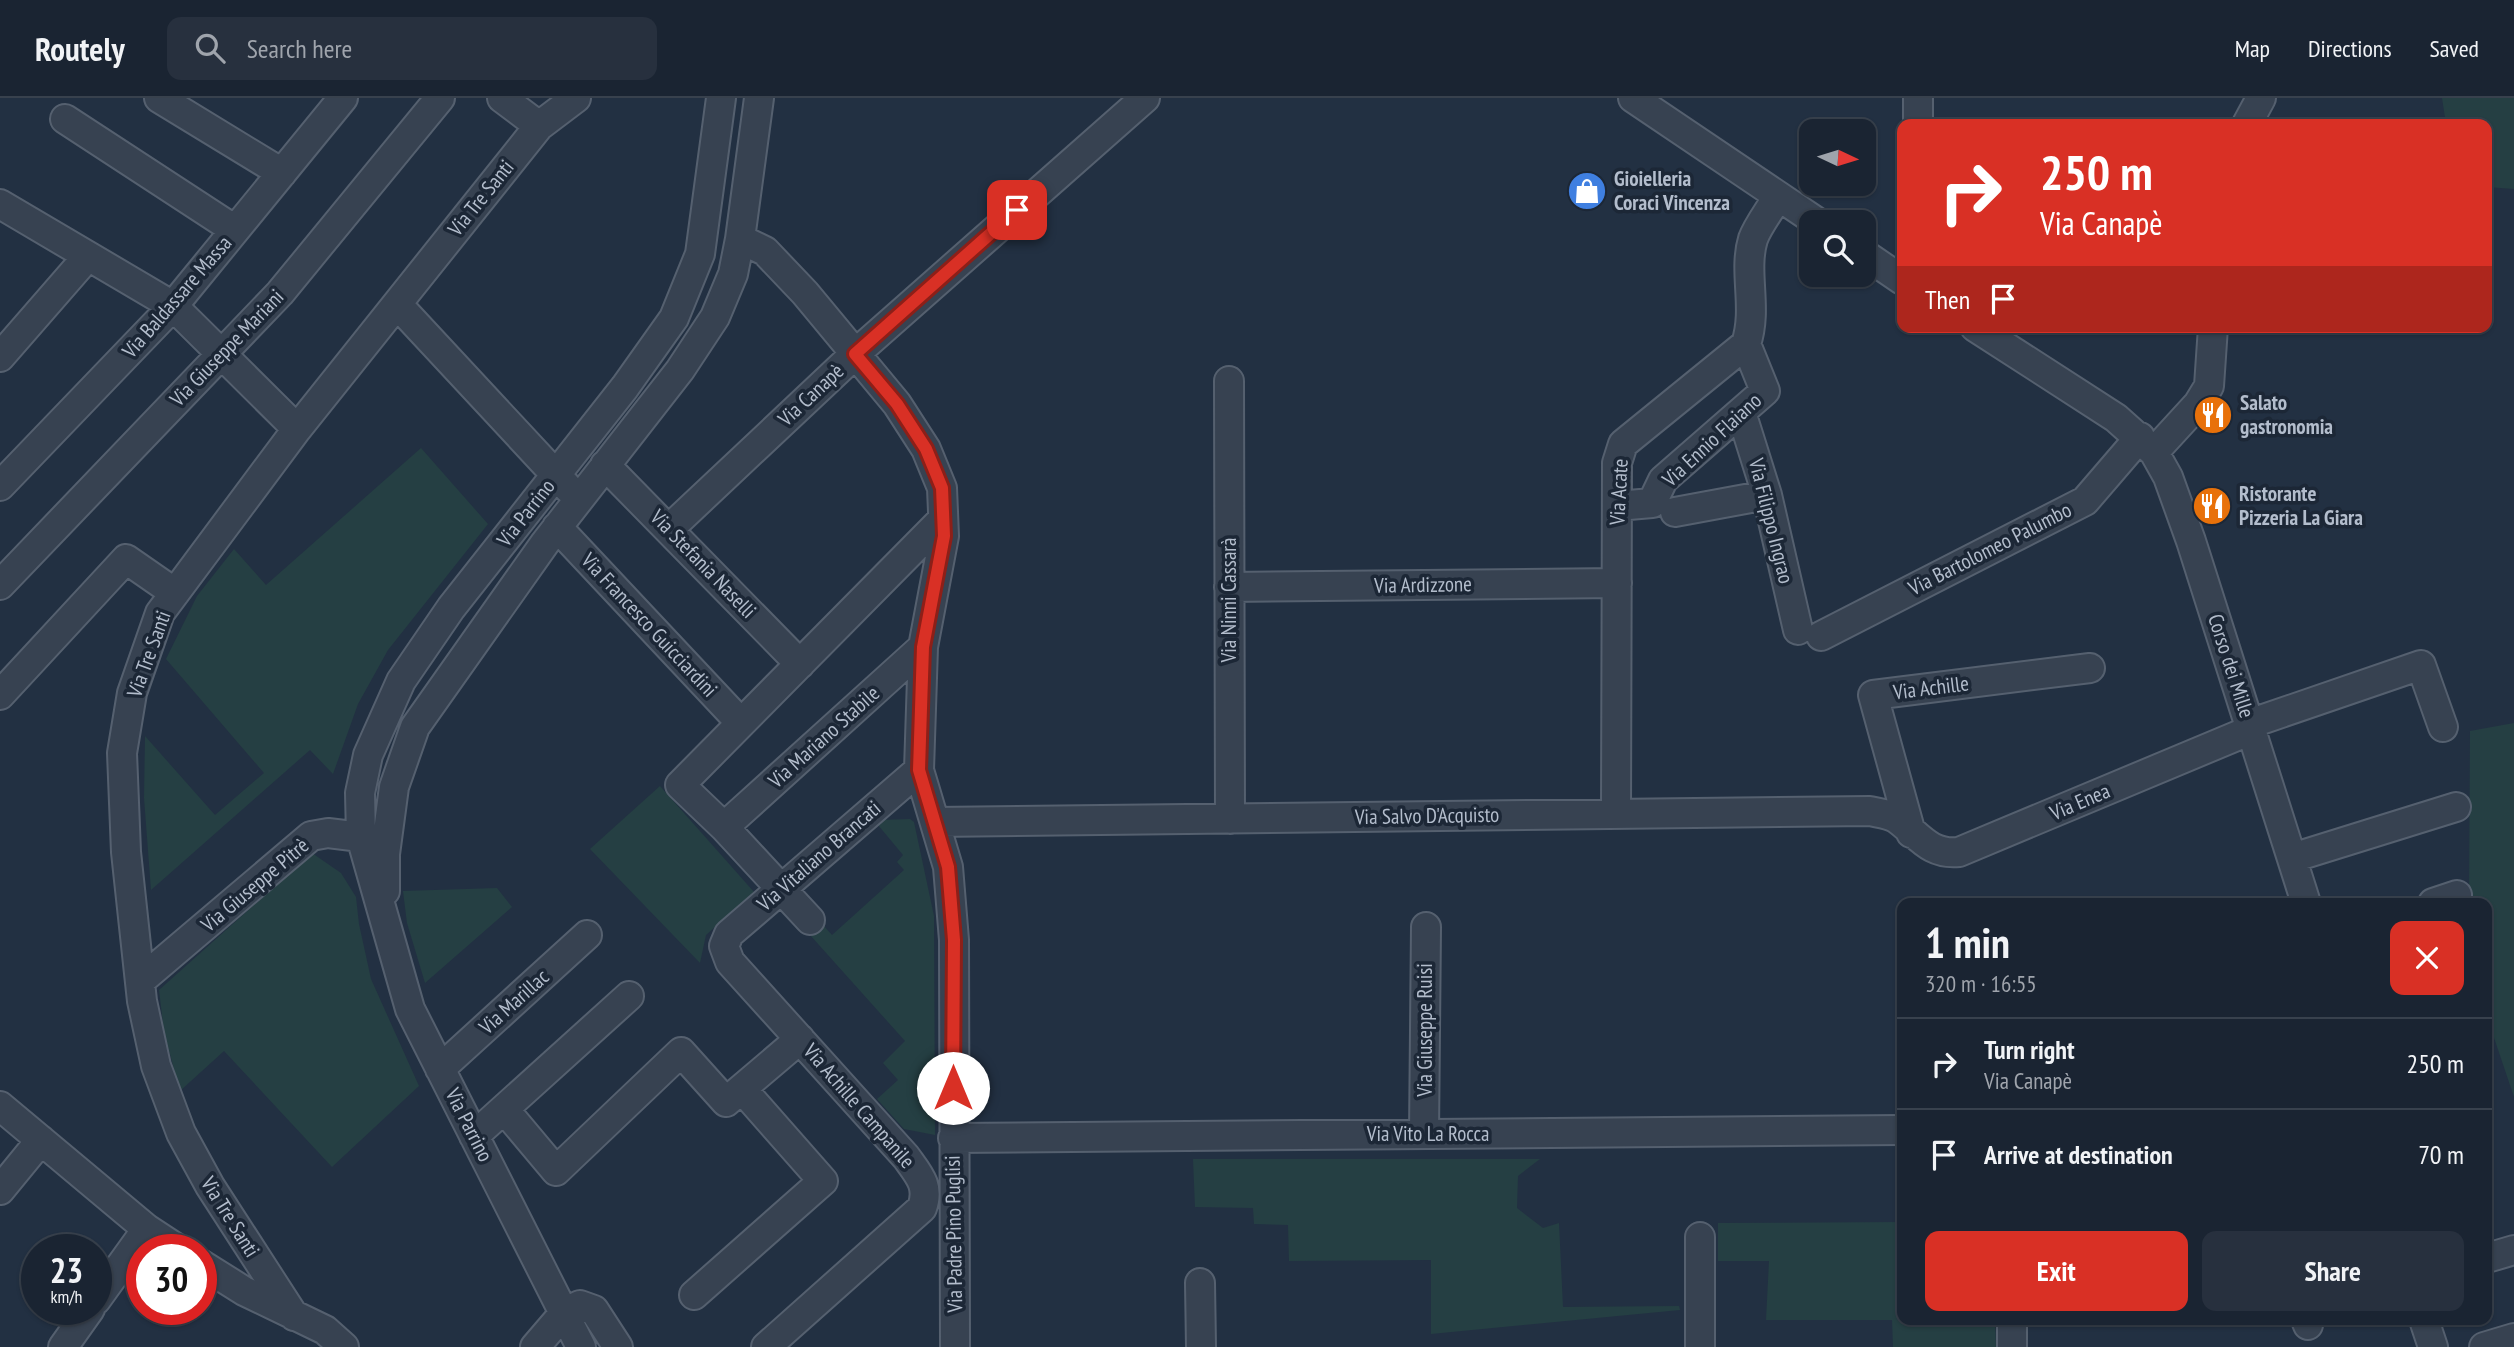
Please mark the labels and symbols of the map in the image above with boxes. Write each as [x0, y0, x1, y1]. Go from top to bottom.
north arrow [1799, 119, 1876, 196]
street label: Via Tre Santi [441, 154, 519, 242]
place label: Gioielleria Coraci Vincenza [1614, 165, 1730, 216]
shop icon: Gioielleria Coraci Vincenza [1566, 170, 1608, 212]
pin [987, 180, 1047, 240]
street label: Via Baldassare Massa [115, 230, 237, 364]
street label: Via Giuseppe Mariani [163, 283, 289, 413]
street label: Via Canapè [771, 357, 849, 433]
street label: Via Ennio Flaiano [1656, 387, 1767, 493]
place label: Salato gastronomia [2240, 389, 2333, 440]
restaurant icon: Salato gastronomia [2192, 394, 2234, 436]
street label: Via Filippo Ingrao [1743, 455, 1800, 586]
street label: Via Acate [1603, 458, 1634, 527]
street label: Via Parrino [490, 473, 561, 553]
place label: Ristorante Pizzeria La Giara [2239, 480, 2363, 531]
restaurant icon: Ristorante Pizzeria La Giara [2191, 485, 2233, 527]
street label: Via Bartolomeo Palumbo [1903, 496, 2076, 602]
street label: Via Stefania Naselli [644, 503, 762, 624]
street label: Via Ninni Cassarà [1215, 538, 1242, 663]
street label: Via Francesco Guicciardini [575, 546, 723, 702]
street label: Via Ardizzone [1373, 570, 1472, 599]
street label: Via Tre Santi [120, 607, 177, 702]
street label: Corso dei Mille [2202, 610, 2261, 721]
street label: Via Achille [1891, 669, 1970, 706]
street label: Via Mariano Stabile [762, 680, 885, 794]
street label: Via Enea [2045, 777, 2114, 827]
street label: Via Vitaliano Brancati [751, 795, 886, 917]
street label: Via Salvo D'Acquisto [1354, 801, 1499, 830]
street label: Via Giuseppe Pitrè [194, 832, 314, 938]
street label: Via Marillac [472, 963, 555, 1041]
street label: Via Giuseppe Ruisi [1411, 963, 1438, 1098]
street label: Via Achille Campanile [797, 1037, 921, 1174]
position arrow [916, 1051, 990, 1125]
street label: Via Parrino [439, 1083, 499, 1166]
street label: Via Vito La Rocca [1366, 1120, 1489, 1147]
street label: Via Padre Pino Puglisi [939, 1155, 968, 1314]
street label: Via Tre Santi [195, 1171, 266, 1262]
speed limit sign: 30 [126, 1234, 217, 1325]

